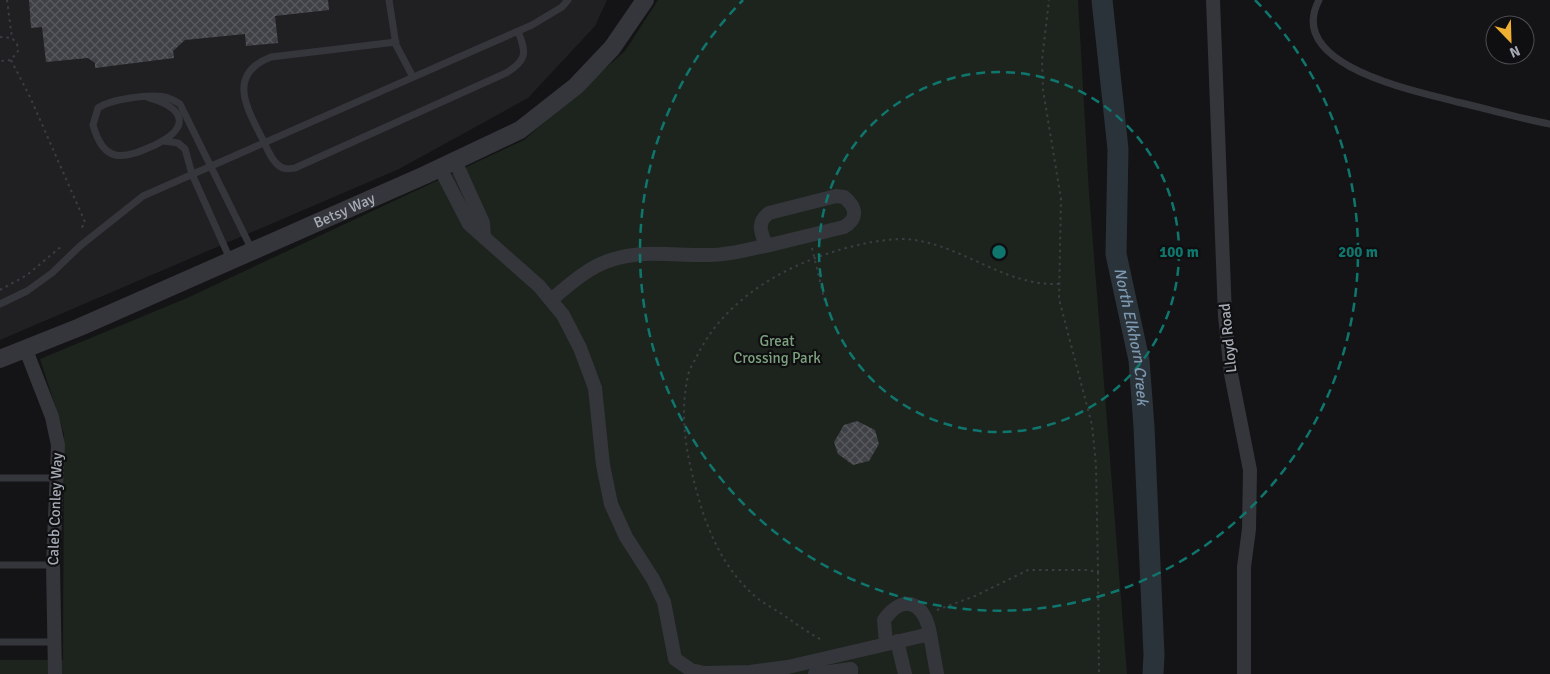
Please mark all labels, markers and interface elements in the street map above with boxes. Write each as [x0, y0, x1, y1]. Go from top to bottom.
north arrow [1485, 15, 1535, 65]
text: N [1507, 42, 1523, 61]
street label: Betsy Way [311, 189, 378, 232]
centre of rings [990, 243, 1008, 261]
text: 100 m [1159, 243, 1199, 261]
text: 200 m [1338, 243, 1378, 261]
water label: North Elkhorn Creek [1109, 266, 1153, 408]
street label: Lloyd Road [1215, 302, 1241, 374]
park label: Great Crossing Park [733, 332, 821, 367]
street label: Caleb Conley Way [44, 452, 66, 566]

